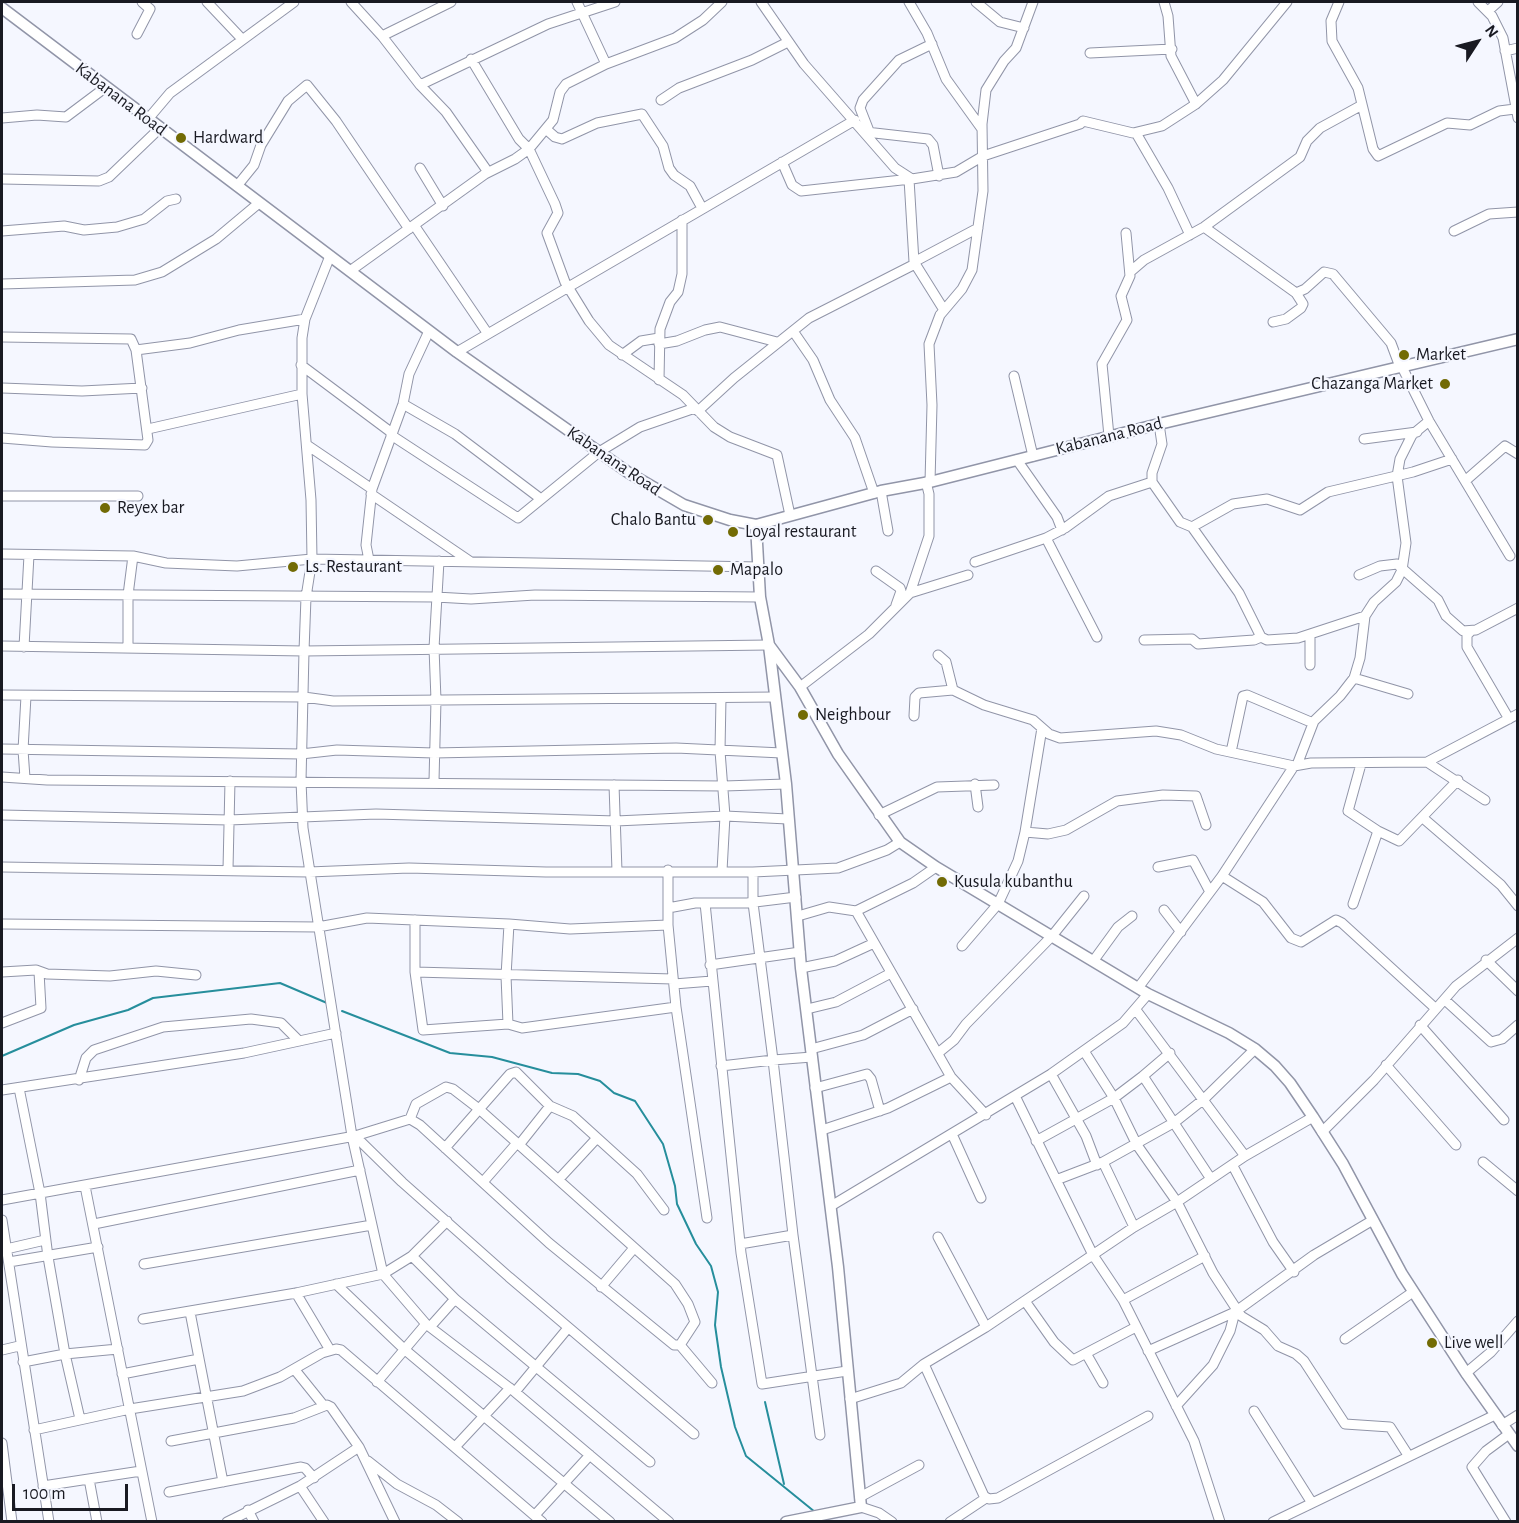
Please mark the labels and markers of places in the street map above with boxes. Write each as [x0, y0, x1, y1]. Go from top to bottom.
place label: Hardward [193, 127, 263, 149]
marker: Hardward [174, 131, 188, 145]
place label: Market [1416, 344, 1466, 366]
marker: Market [1397, 348, 1411, 362]
place label: Chazanga Market [1311, 373, 1433, 395]
marker: Chazanga Market [1438, 377, 1452, 391]
place label: Reyex bar [117, 497, 184, 519]
marker: Reyex bar [98, 501, 112, 515]
place label: Chalo Bantu [611, 509, 696, 531]
marker: Chalo Bantu [701, 513, 715, 527]
place label: Loyal restaurant [745, 521, 857, 543]
marker: Loyal restaurant [726, 525, 740, 539]
place label: Ls. Restaurant [305, 556, 402, 578]
place label: Mapalo [730, 559, 783, 581]
marker: Ls. Restaurant [286, 560, 300, 574]
marker: Mapalo [711, 563, 725, 577]
place label: Neighbour [815, 704, 891, 726]
marker: Neighbour [796, 708, 810, 722]
place label: Kusula kubanthu [954, 871, 1073, 893]
marker: Kusula kubanthu [935, 875, 949, 889]
place label: Live well [1444, 1332, 1504, 1354]
marker: Live well [1425, 1336, 1439, 1350]

